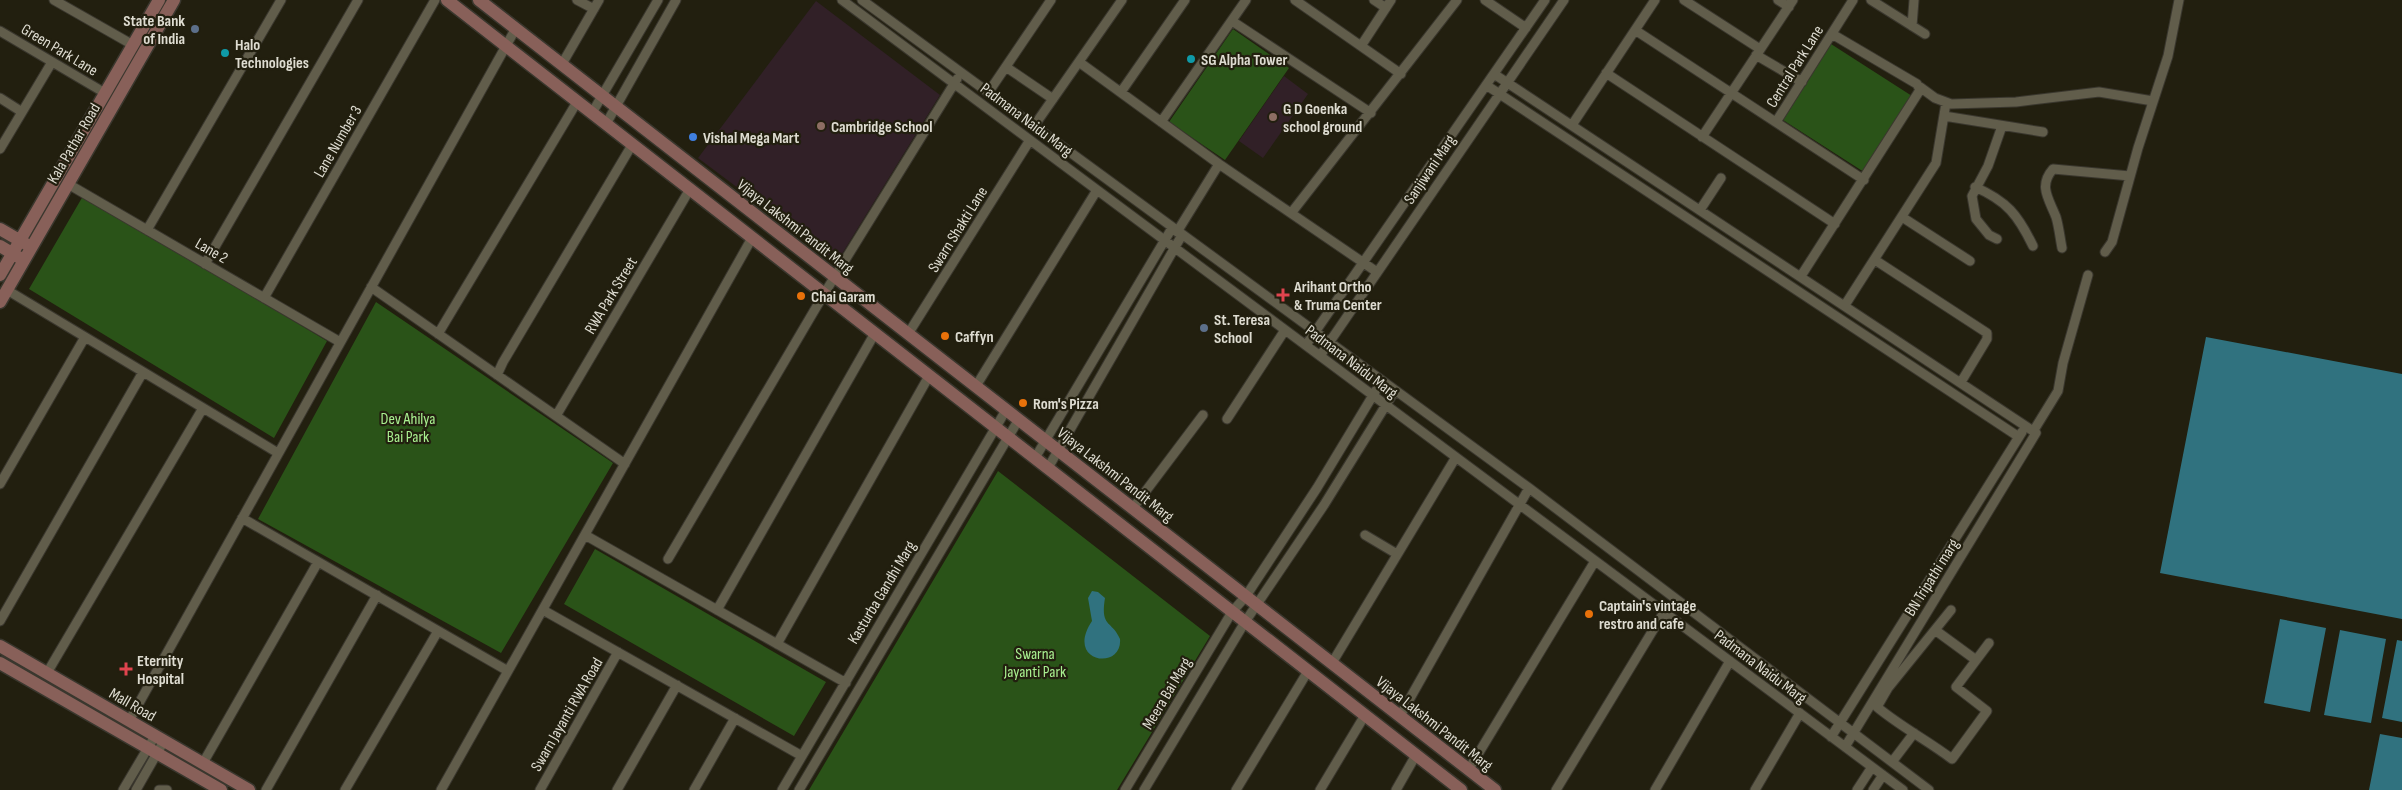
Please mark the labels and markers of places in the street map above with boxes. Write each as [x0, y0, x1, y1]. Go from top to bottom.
place label: State Bank of India [123, 12, 185, 49]
marker: State Bank of India [189, 23, 201, 35]
place label: Halo Technologies [235, 36, 309, 73]
marker: Halo Technologies [219, 47, 231, 59]
place label: SG Alpha Tower [1201, 51, 1287, 70]
marker: SG Alpha Tower [1185, 53, 1197, 65]
place label: G D Goenka school ground [1283, 100, 1362, 137]
marker: G D Goenka school ground [1267, 111, 1279, 123]
place label: Cambridge School [831, 118, 933, 137]
marker: Cambridge School [815, 120, 827, 132]
place label: Vishal Mega Mart [703, 129, 799, 148]
marker: Vishal Mega Mart [687, 131, 699, 143]
place label: Arihant Ortho & Truma Center [1293, 278, 1382, 315]
place label: Chai Garam [811, 288, 875, 307]
marker: Arihant Ortho & Truma Center [1276, 288, 1290, 302]
marker: Chai Garam [795, 290, 807, 302]
place label: St. Teresa School [1214, 311, 1270, 348]
marker: St. Teresa School [1198, 322, 1210, 334]
place label: Caffyn [955, 328, 994, 347]
marker: Caffyn [939, 330, 951, 342]
place label: Rom's Pizza [1033, 395, 1099, 414]
marker: Rom's Pizza [1017, 397, 1029, 409]
place label: Captain's vintage restro and cafe [1599, 597, 1696, 634]
marker: Captain's vintage restro and cafe [1583, 608, 1595, 620]
place label: Eternity Hospital [137, 652, 184, 689]
marker: Eternity Hospital [119, 662, 133, 676]

